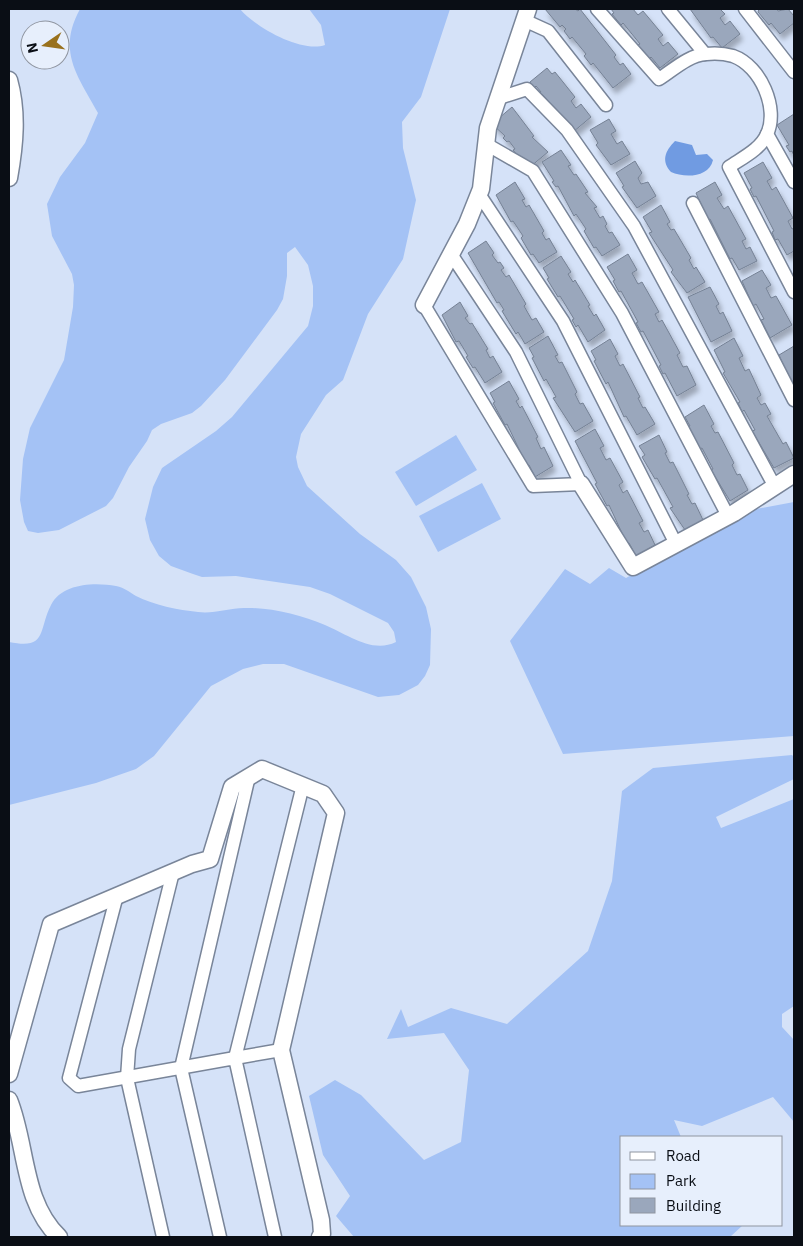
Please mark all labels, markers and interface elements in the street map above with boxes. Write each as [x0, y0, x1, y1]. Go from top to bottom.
north arrow [20, 20, 70, 70]
text: N [22, 41, 42, 55]
legend [620, 1136, 783, 1226]
text: Road [666, 1146, 701, 1165]
text: Park [666, 1171, 696, 1190]
text: Building [666, 1196, 721, 1215]

